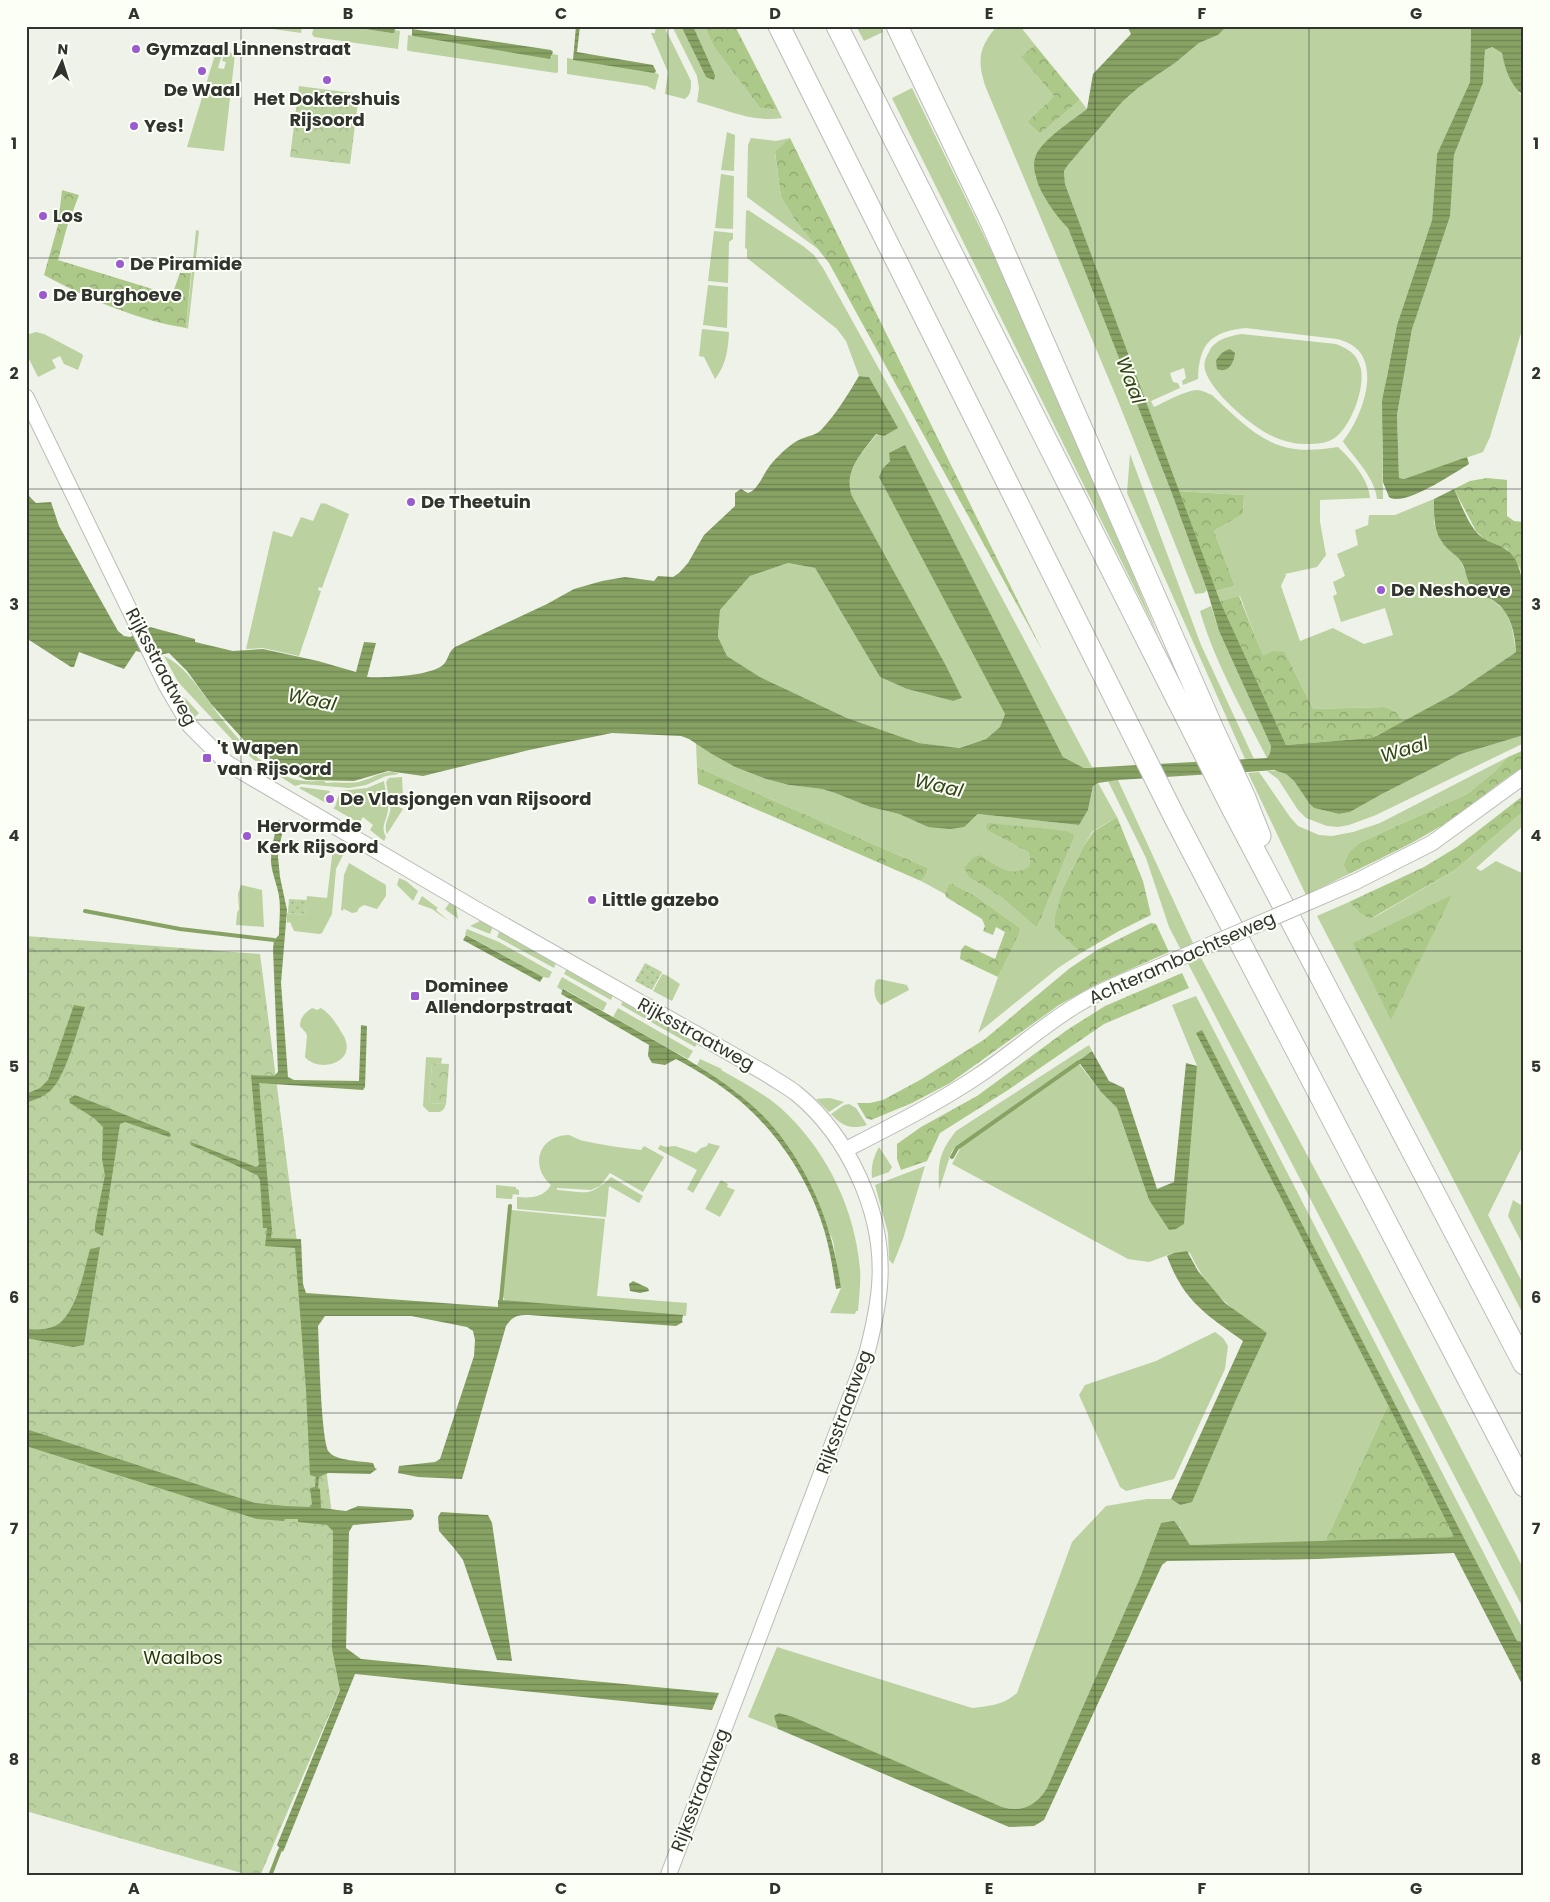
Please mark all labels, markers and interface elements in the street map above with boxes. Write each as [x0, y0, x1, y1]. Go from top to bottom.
text: A [128, 2, 140, 25]
text: B [343, 2, 353, 25]
text: C [555, 2, 567, 25]
text: D [769, 2, 781, 25]
text: E [985, 2, 993, 25]
text: F [1198, 2, 1207, 25]
text: G [1410, 2, 1422, 25]
place label: Gymzaal Linnenstraat [146, 36, 351, 61]
north arrow [38, 38, 88, 88]
text: N [57, 39, 69, 59]
marker: Gymzaal Linnenstraat [130, 43, 142, 55]
marker: De Waal [196, 65, 208, 77]
marker: Het Doktershuis Rijsoord [321, 74, 333, 86]
place label: De Waal [164, 77, 240, 102]
place label: Het Doktershuis Rijsoord [254, 86, 400, 132]
place label: Yes! [144, 113, 184, 138]
marker: Yes! [128, 120, 140, 132]
text: 1 [11, 132, 17, 155]
text: 1 [1533, 132, 1539, 155]
place label: Los [53, 203, 83, 228]
marker: Los [37, 210, 49, 222]
place label: De Piramide [130, 251, 242, 276]
marker: De Piramide [114, 258, 126, 270]
place label: De Burghoeve [53, 282, 182, 307]
marker: De Burghoeve [37, 289, 49, 301]
water label: Waal [1109, 353, 1152, 408]
text: 2 [9, 362, 19, 385]
text: 2 [1531, 362, 1541, 385]
place label: De Theetuin [421, 489, 531, 514]
marker: De Theetuin [405, 496, 417, 508]
place label: De Neshoeve [1391, 577, 1511, 602]
marker: De Neshoeve [1375, 584, 1387, 596]
text: 3 [9, 593, 19, 616]
text: 3 [1531, 593, 1541, 616]
street label: Rijksstraatweg [120, 603, 203, 730]
water label: Waal [285, 681, 339, 718]
water label: Waal [1377, 729, 1432, 770]
place label: 't Wapen van Rijsoord [217, 735, 332, 781]
marker: 't Wapen van Rijsoord [201, 752, 213, 764]
water label: Waal [912, 767, 966, 804]
place label: De Vlasjongen van Rijsoord [340, 786, 592, 811]
marker: De Vlasjongen van Rijsoord [324, 793, 336, 805]
place label: Hervormde Kerk Rijsoord [257, 813, 379, 859]
text: 4 [9, 824, 20, 847]
text: 4 [1531, 824, 1542, 847]
marker: Hervormde Kerk Rijsoord [241, 830, 253, 842]
place label: Little gazebo [602, 887, 719, 912]
marker: Little gazebo [586, 894, 598, 906]
street label: Achterambachtseweg [1085, 905, 1279, 1010]
place label: Dominee Allendorpstraat [425, 973, 573, 1019]
marker: Dominee Allendorpstraat [409, 990, 421, 1002]
street label: Rijksstraatweg [633, 991, 759, 1076]
text: 5 [9, 1055, 19, 1078]
text: 5 [1531, 1055, 1541, 1078]
text: 6 [9, 1286, 19, 1309]
text: 6 [1531, 1286, 1541, 1309]
street label: Rijksstraatweg [810, 1346, 878, 1477]
text: 7 [10, 1517, 19, 1540]
text: 7 [1532, 1517, 1541, 1540]
park label: Waalbos [143, 1645, 223, 1670]
street label: Rijksstraatweg [665, 1725, 735, 1855]
text: 8 [9, 1748, 19, 1771]
text: 8 [1531, 1748, 1541, 1771]
text: A [128, 1877, 140, 1900]
text: B [343, 1877, 353, 1900]
text: C [555, 1877, 567, 1900]
text: D [769, 1877, 781, 1900]
text: E [985, 1877, 993, 1900]
text: F [1198, 1877, 1207, 1900]
text: G [1410, 1877, 1422, 1900]

